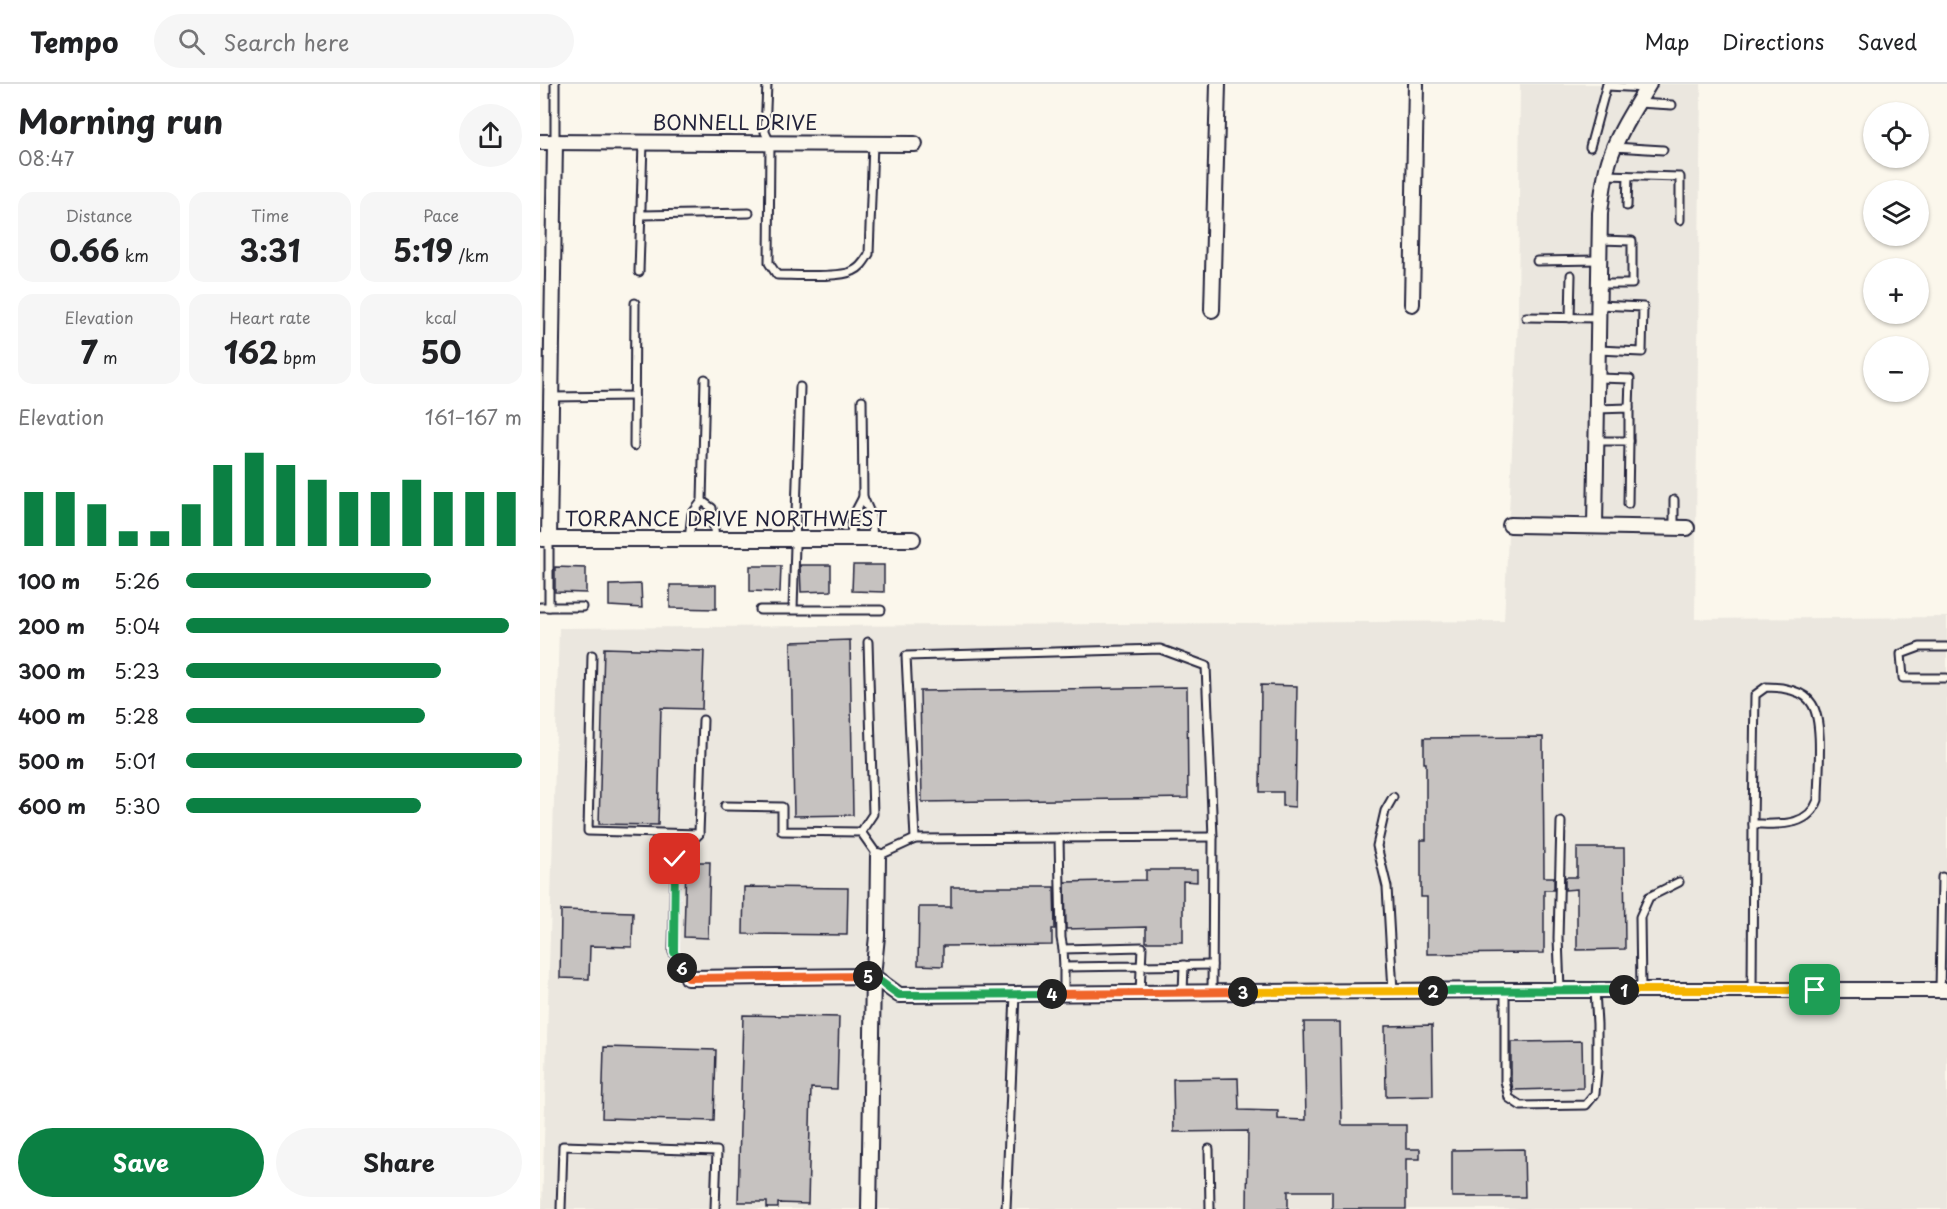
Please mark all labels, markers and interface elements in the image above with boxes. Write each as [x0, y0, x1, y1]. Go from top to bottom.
search box [154, 14, 574, 68]
text: Tempo [30, 20, 118, 63]
icon: search [175, 25, 208, 58]
text: Search here [223, 25, 349, 58]
text: Map [1644, 25, 1689, 57]
text: Directions [1722, 25, 1824, 57]
text: Saved [1857, 25, 1917, 57]
text: Morning run [18, 95, 223, 145]
map controls [1863, 102, 1929, 402]
button: locate [1863, 102, 1929, 168]
button: share [459, 104, 522, 167]
street label: BONNELL DRIVE [653, 107, 817, 137]
text: 08:47 [18, 143, 74, 173]
button: layers [1863, 180, 1929, 246]
text: Distance [65, 203, 133, 227]
text: Time [251, 203, 289, 227]
text: Pace [423, 203, 459, 227]
text: 0.66 [49, 227, 120, 272]
text: 3:31 [240, 227, 300, 272]
text: 5:19 [393, 227, 453, 272]
text: km [120, 243, 149, 267]
text: /km [453, 243, 489, 267]
button: + [1863, 258, 1929, 324]
text: Elevation [64, 305, 134, 329]
text: Heart rate [230, 305, 310, 329]
text: kcal [425, 305, 457, 329]
text: 7 [81, 329, 98, 374]
text: 162 [224, 329, 278, 374]
text: 50 [420, 329, 462, 374]
button: − [1863, 336, 1929, 402]
text: m [98, 345, 118, 369]
text: bpm [278, 345, 316, 369]
text: Elevation [18, 402, 104, 432]
text: 161–167 m [425, 402, 522, 432]
street label: TORRANCE DRIVE NORTHWEST [565, 503, 887, 533]
text: 100 m [18, 566, 80, 596]
text: 5:26 [114, 566, 160, 596]
text: 200 m [18, 611, 85, 641]
text: 5:04 [114, 611, 160, 641]
text: 300 m [18, 656, 86, 686]
text: 5:23 [114, 656, 160, 686]
text: 400 m [18, 701, 86, 731]
text: 5:28 [114, 701, 159, 731]
text: 500 m [18, 746, 85, 776]
text: 5:01 [114, 746, 156, 776]
text: 600 m [18, 791, 86, 821]
text: 5:30 [114, 791, 160, 821]
pin [649, 833, 700, 884]
icon: check [658, 842, 691, 875]
pin: 6 [667, 953, 697, 983]
text: 6 [676, 956, 688, 980]
pin: 5 [853, 961, 883, 991]
text: 5 [863, 964, 873, 988]
pin [1789, 964, 1840, 1015]
icon: arrive [1798, 973, 1831, 1006]
pin: 1 [1609, 975, 1639, 1005]
pin: 2 [1418, 976, 1448, 1006]
pin: 3 [1228, 977, 1258, 1007]
text: 1 [1620, 978, 1628, 1002]
pin: 4 [1037, 979, 1067, 1009]
text: 2 [1427, 979, 1439, 1003]
text: 3 [1238, 980, 1248, 1004]
text: 4 [1047, 982, 1057, 1006]
button: Save [18, 1128, 264, 1197]
button: Share [276, 1128, 522, 1197]

